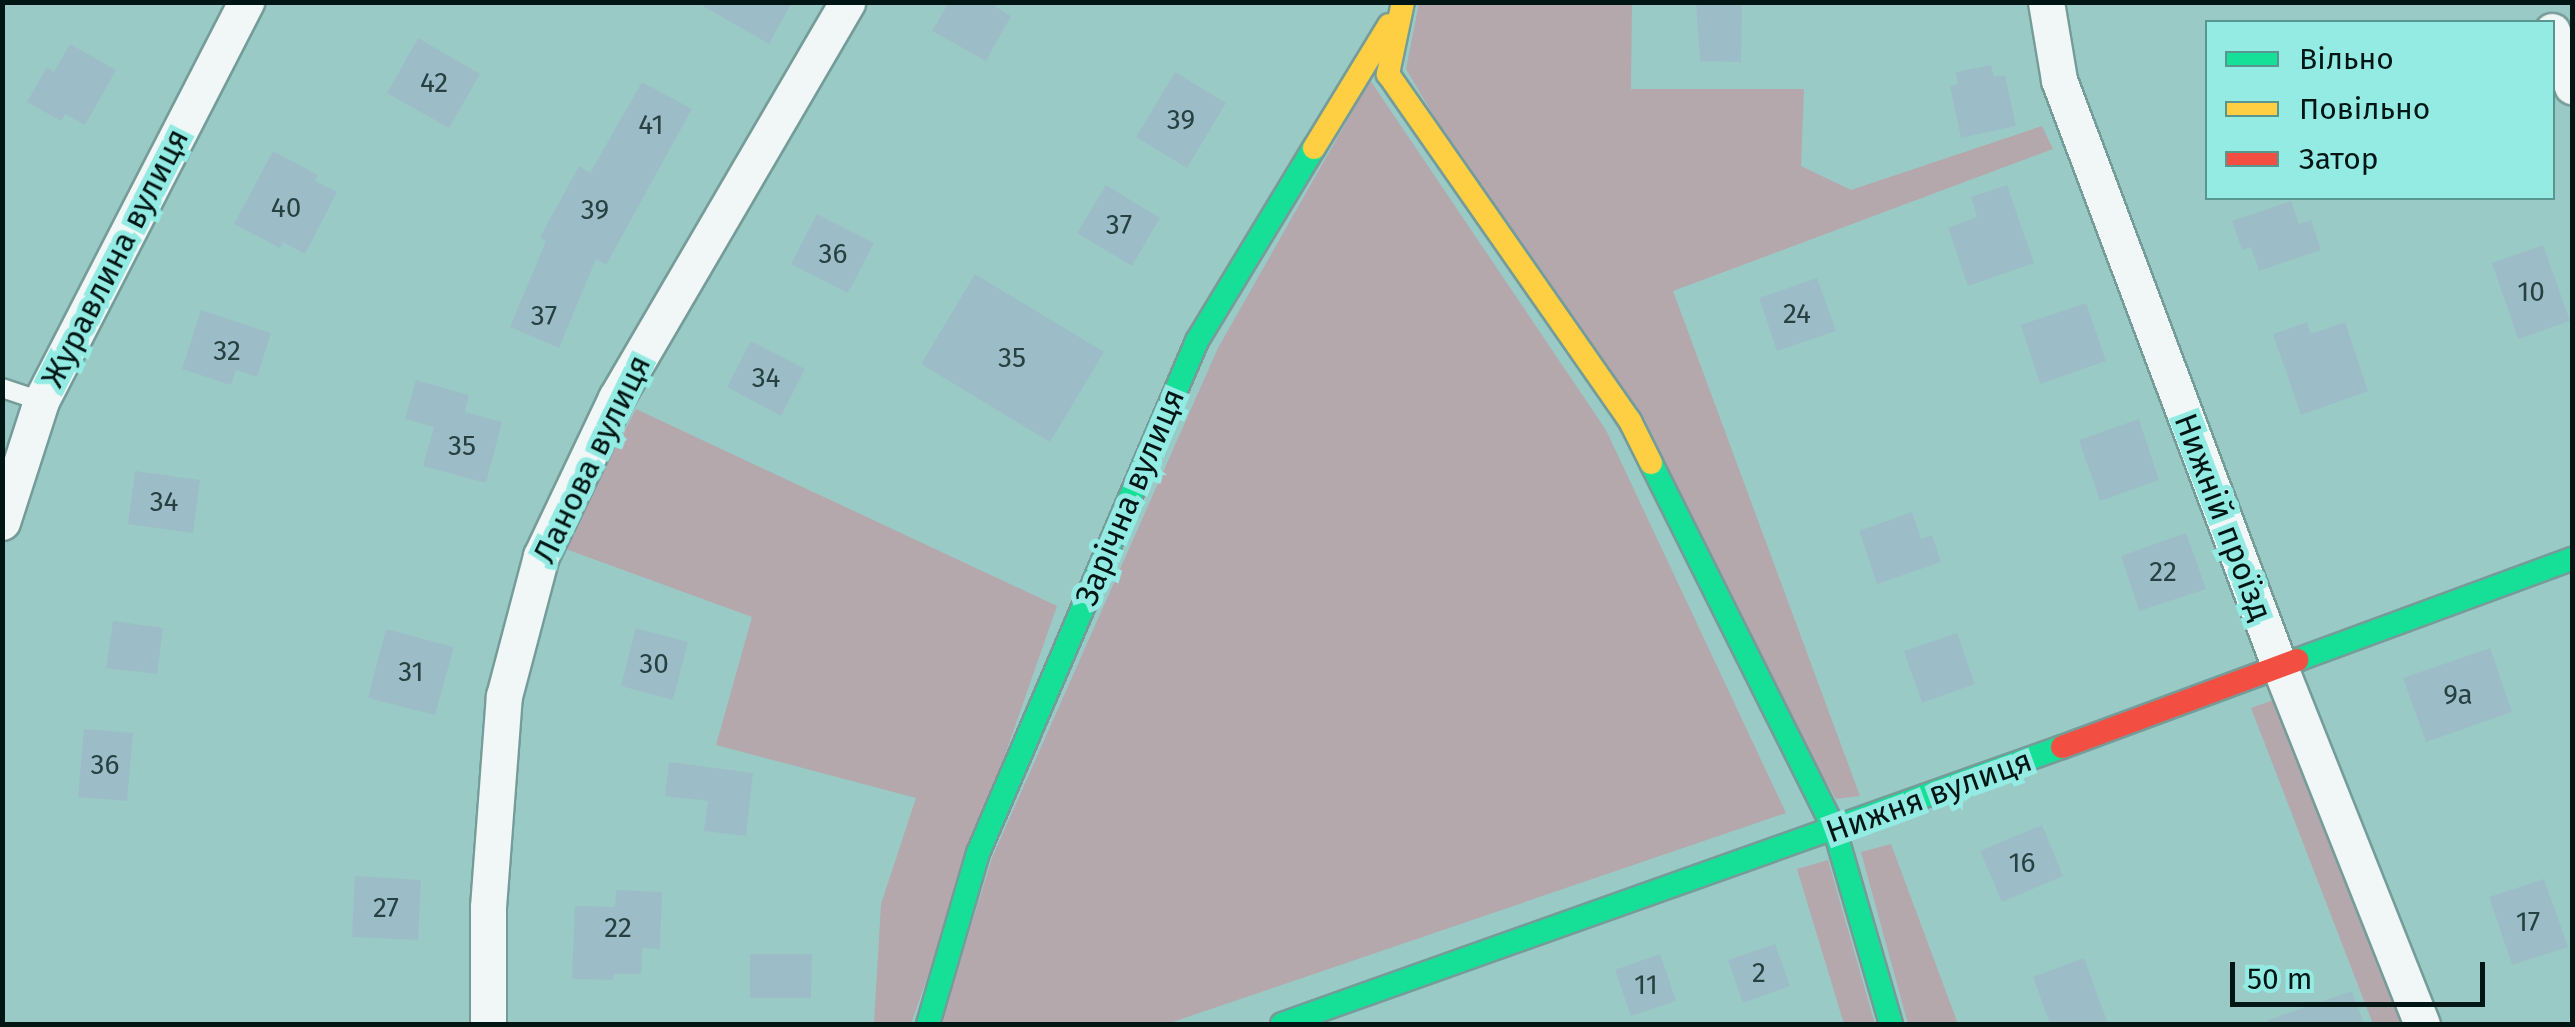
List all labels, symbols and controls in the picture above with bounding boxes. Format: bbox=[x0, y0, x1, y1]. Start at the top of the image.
legend bbox=[2205, 20, 2555, 200]
text: Вільно bbox=[2299, 41, 2394, 77]
house number: 42 bbox=[420, 66, 448, 100]
text: Повільно bbox=[2299, 91, 2430, 127]
house number: 39 bbox=[1167, 103, 1195, 137]
house number: 41 bbox=[638, 108, 664, 142]
street label: Журавлина вулиця bbox=[33, 122, 197, 394]
text: Затор bbox=[2299, 141, 2378, 177]
house number: 40 bbox=[271, 191, 301, 225]
house number: 39 bbox=[581, 193, 609, 227]
house number: 37 bbox=[1106, 208, 1132, 242]
house number: 36 bbox=[819, 237, 847, 271]
house number: 10 bbox=[2517, 275, 2545, 309]
house number: 24 bbox=[1783, 297, 1811, 331]
house number: 37 bbox=[531, 299, 557, 333]
house number: 32 bbox=[213, 334, 241, 368]
house number: 35 bbox=[998, 341, 1026, 375]
street label: Ланова вулиця bbox=[525, 349, 659, 569]
house number: 34 bbox=[752, 361, 780, 395]
street label: Зарічна вулиця bbox=[1067, 383, 1193, 611]
street label: Нижній проїзд bbox=[2166, 408, 2280, 626]
house number: 35 bbox=[448, 429, 476, 463]
house number: 34 bbox=[150, 485, 178, 519]
house number: 22 bbox=[2149, 555, 2177, 589]
house number: 30 bbox=[639, 647, 669, 681]
house number: 31 bbox=[398, 655, 424, 689]
house number: 9а bbox=[2443, 678, 2473, 712]
street label: Нижня вулиця bbox=[1821, 741, 2037, 851]
house number: 36 bbox=[91, 748, 119, 782]
house number: 16 bbox=[2008, 846, 2036, 880]
house number: 27 bbox=[373, 891, 399, 925]
house number: 17 bbox=[2516, 905, 2540, 939]
house number: 22 bbox=[604, 911, 632, 945]
scale bar bbox=[2235, 942, 2490, 1004]
house number: 2 bbox=[1752, 956, 1766, 990]
text: 50 m bbox=[2247, 961, 2312, 997]
house number: 11 bbox=[1634, 968, 1658, 1002]

